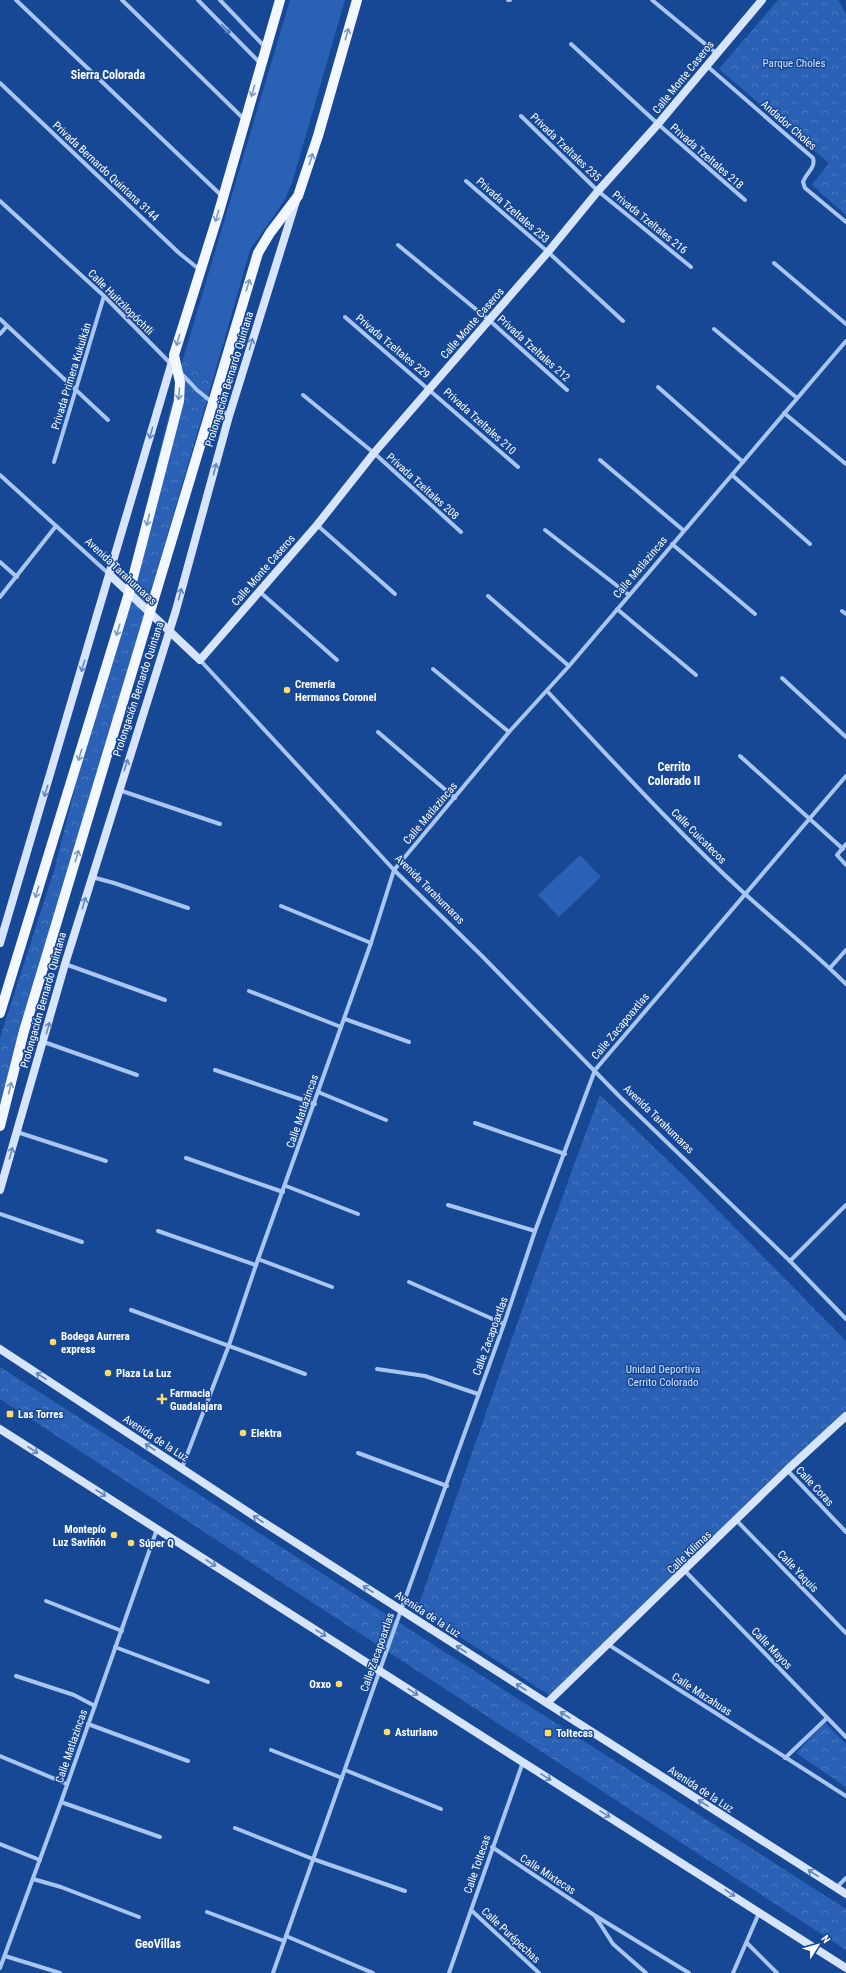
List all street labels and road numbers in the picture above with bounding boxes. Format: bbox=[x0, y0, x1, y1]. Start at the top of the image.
street label: Calle Monte Caseros bbox=[650, 38, 717, 116]
street label: Andador Choles bbox=[758, 98, 819, 153]
street label: Privada Tzeltales 235 bbox=[528, 110, 604, 184]
street label: Privada Bernardo Quintana 3144 bbox=[50, 119, 162, 224]
street label: Privada Tzeltales 218 bbox=[667, 121, 746, 192]
street label: Privada Tzeltales 233 bbox=[473, 175, 552, 246]
street label: Privada Tzeltales 216 bbox=[610, 188, 690, 257]
street label: Calle Huitzilopóchtli bbox=[85, 267, 156, 338]
street label: Calle Monte Caseros bbox=[438, 285, 507, 361]
street label: Prolongación Bernardo Quintana bbox=[203, 310, 256, 448]
street label: Privada Tzeltales 229 bbox=[353, 312, 432, 381]
street label: Privada Tzeltales 212 bbox=[495, 313, 572, 384]
street label: Privada Primera Kukulkán bbox=[49, 321, 94, 431]
street label: Privada Tzeltales 210 bbox=[441, 386, 518, 457]
street label: Privada Tzeltales 208 bbox=[384, 451, 461, 522]
street label: Calle Monte Caseros bbox=[229, 532, 298, 608]
street label: Calle Matlazincas bbox=[611, 534, 670, 601]
street label: Avenida Tarahumaras bbox=[82, 535, 159, 608]
street label: Prolongación Bernardo Quintana bbox=[111, 620, 166, 758]
street label: Calle Matlazincas bbox=[401, 780, 460, 847]
street label: Calle Cuicatecos bbox=[668, 806, 729, 867]
street label: Avenida Tarahumaras bbox=[392, 852, 467, 927]
street label: Prolongación Bernardo Quintana bbox=[18, 931, 69, 1070]
street label: Calle Zacapoaxtlas bbox=[589, 990, 652, 1062]
street label: Calle Matlazincas bbox=[284, 1073, 321, 1150]
street label: Avenida Tarahumaras bbox=[621, 1082, 697, 1156]
street label: Calle Zacapoaxtlas bbox=[470, 1295, 511, 1377]
street label: Avenida de la Luz bbox=[120, 1412, 191, 1465]
street label: Calle Coras bbox=[793, 1464, 836, 1509]
street label: Calle Kilimas bbox=[665, 1528, 714, 1577]
street label: Calle Yaquis bbox=[774, 1548, 821, 1595]
street label: Avenida de la Luz bbox=[392, 1588, 463, 1641]
street label: Calle Zacapoaxtlas bbox=[358, 1611, 397, 1693]
street label: Calle Mayos bbox=[749, 1625, 795, 1672]
street label: Calle Mazahuas bbox=[669, 1670, 734, 1719]
street label: Calle Matlazincas bbox=[53, 1708, 90, 1785]
street label: Avenida de la Luz bbox=[665, 1763, 736, 1816]
street label: Calle Toltecas bbox=[461, 1833, 494, 1895]
street label: Calle Mixtecas bbox=[517, 1852, 578, 1897]
street label: Calle Purépechas bbox=[479, 1905, 543, 1966]

